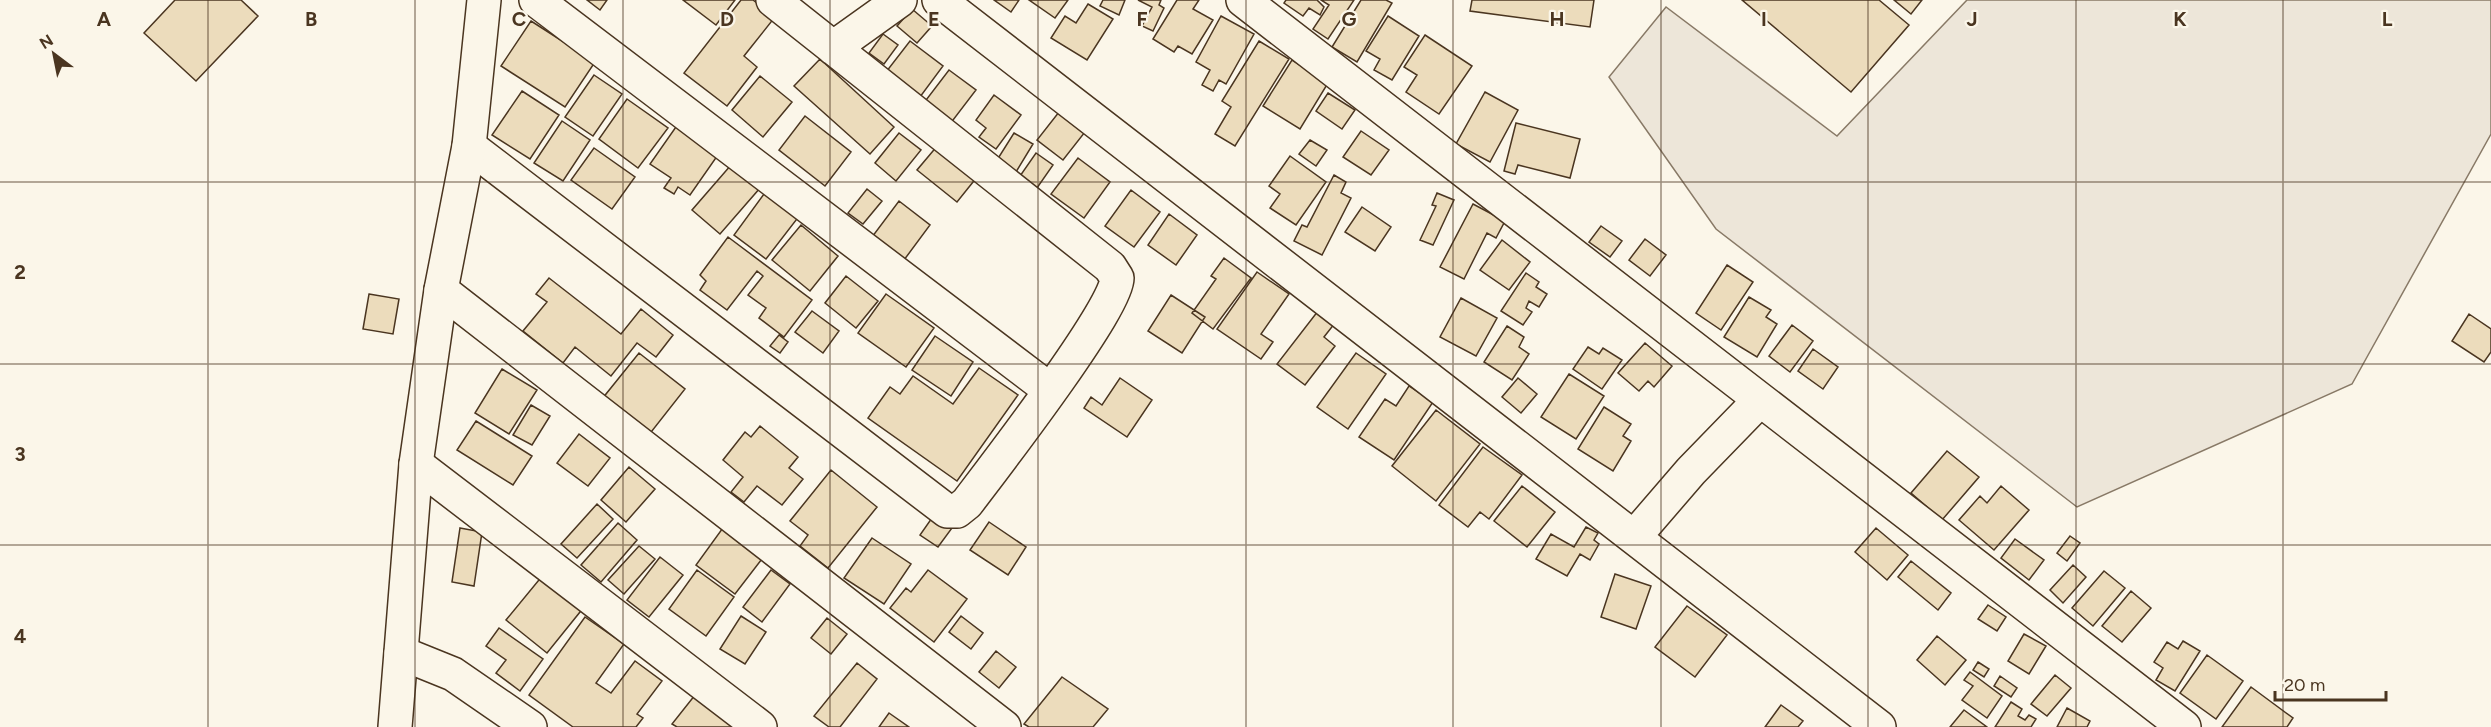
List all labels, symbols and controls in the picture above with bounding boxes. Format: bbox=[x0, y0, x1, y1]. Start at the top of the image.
text: A bbox=[97, 7, 112, 31]
text: B bbox=[305, 7, 317, 31]
text: C bbox=[512, 7, 526, 31]
text: D bbox=[720, 7, 734, 31]
text: E bbox=[928, 7, 940, 31]
text: F bbox=[1136, 7, 1148, 31]
text: G bbox=[1342, 7, 1357, 31]
text: H bbox=[1550, 7, 1565, 31]
text: I bbox=[1761, 7, 1767, 31]
text: J bbox=[1966, 7, 1978, 31]
text: K bbox=[2173, 7, 2187, 31]
text: L bbox=[2382, 7, 2393, 31]
north arrow bbox=[24, 24, 84, 84]
text: N bbox=[36, 30, 57, 53]
text: 2 bbox=[14, 260, 26, 284]
text: 3 bbox=[14, 442, 26, 466]
text: 4 bbox=[14, 624, 27, 648]
scale bar bbox=[2275, 664, 2386, 702]
text: 20 m bbox=[2284, 674, 2325, 696]

